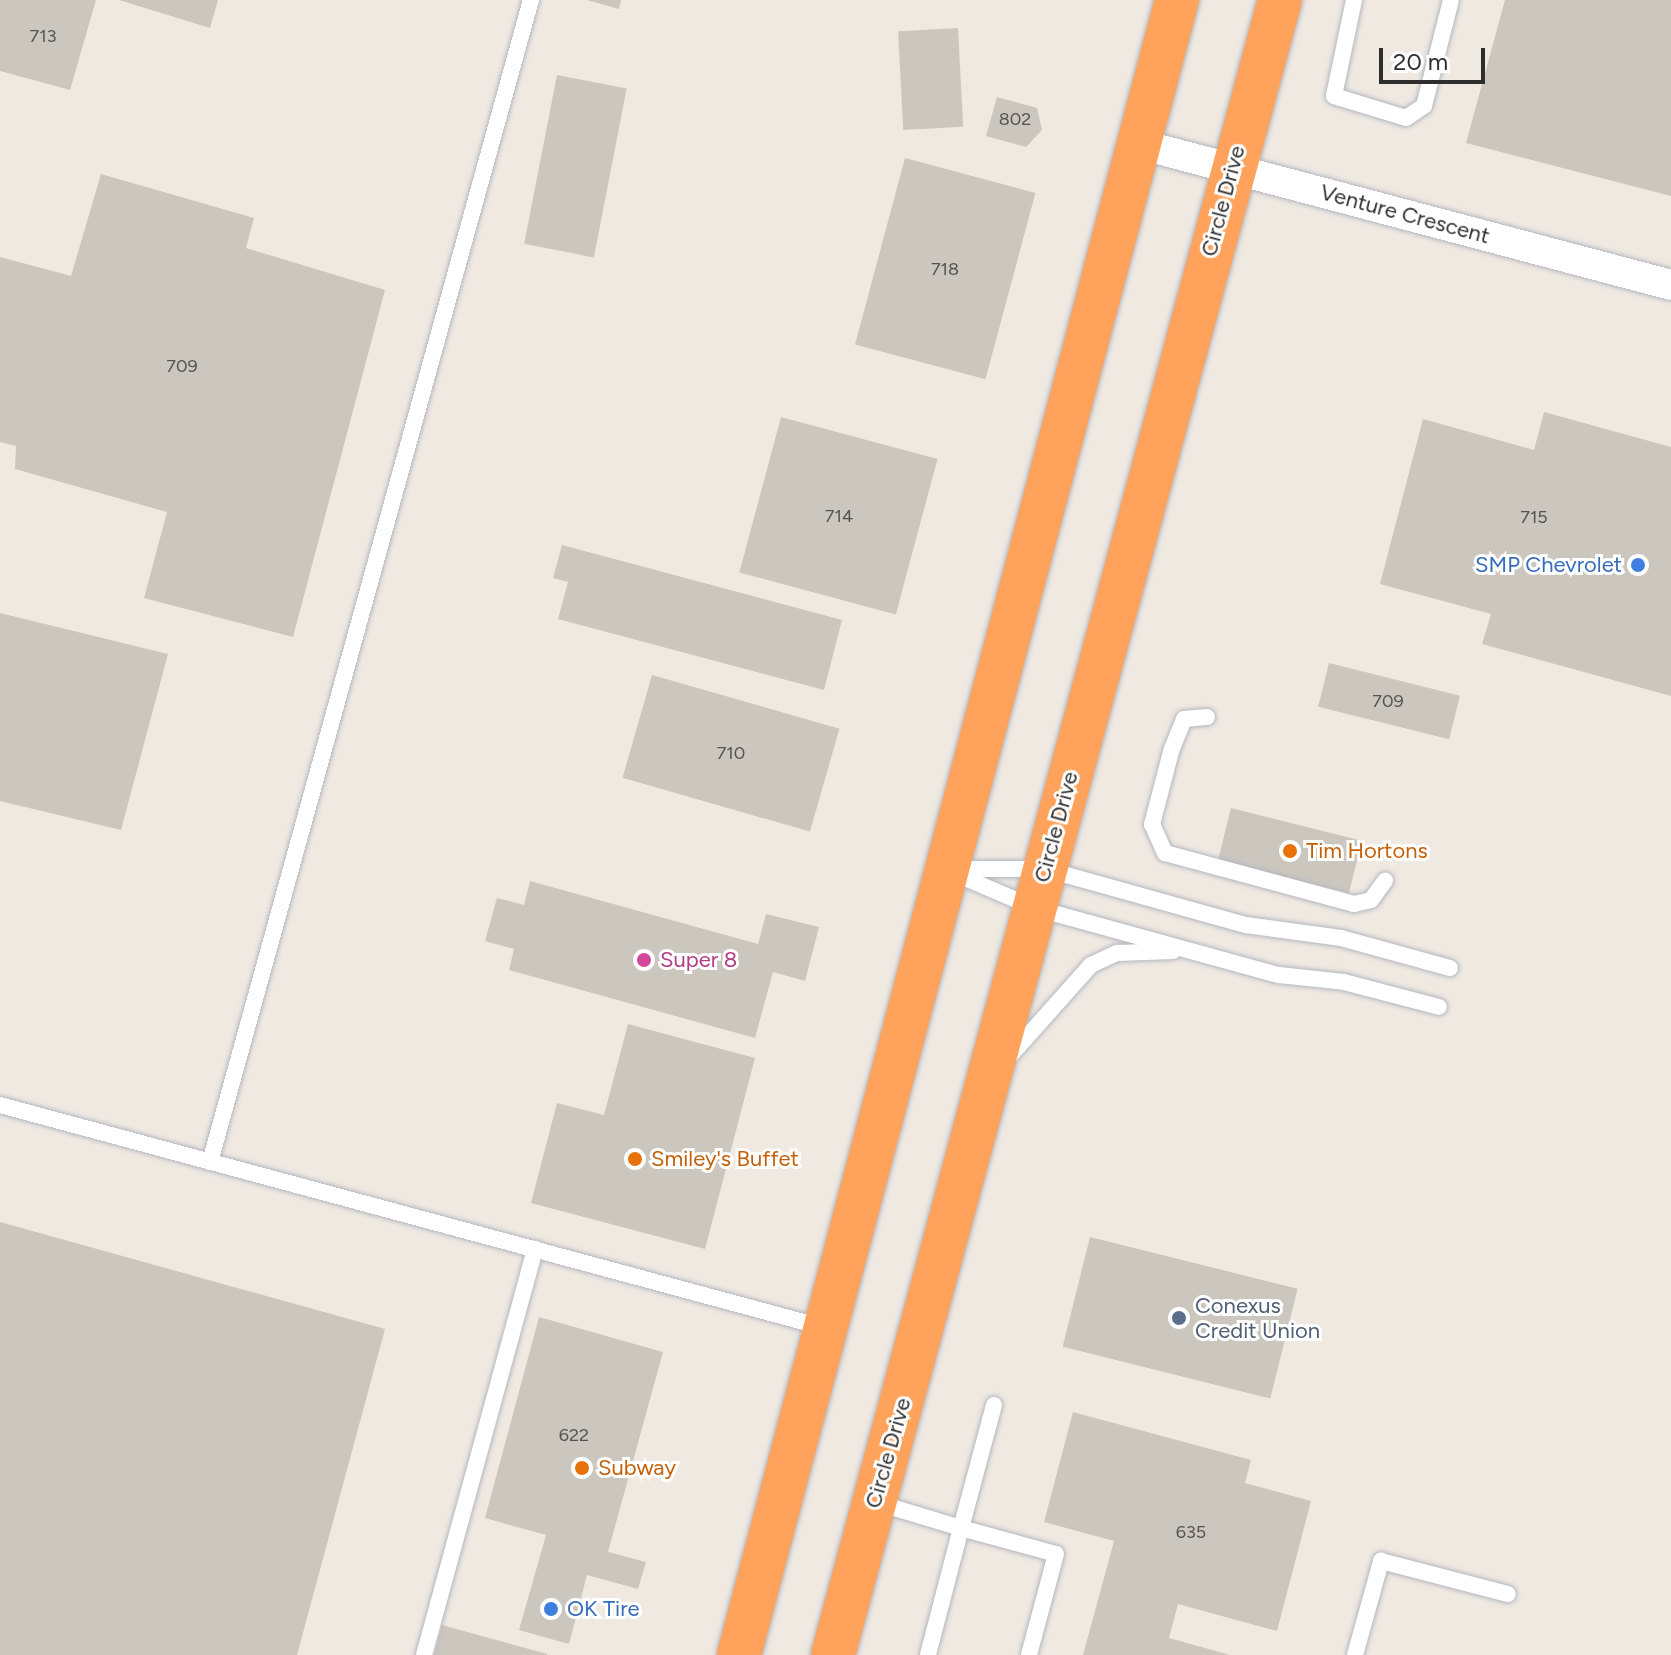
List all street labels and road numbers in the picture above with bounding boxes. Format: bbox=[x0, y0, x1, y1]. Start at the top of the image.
street label: Circle Drive bbox=[1196, 143, 1250, 259]
street label: Venture Crescent bbox=[1317, 179, 1493, 249]
street label: Circle Drive bbox=[1029, 769, 1083, 885]
street label: Circle Drive bbox=[860, 1395, 916, 1511]

